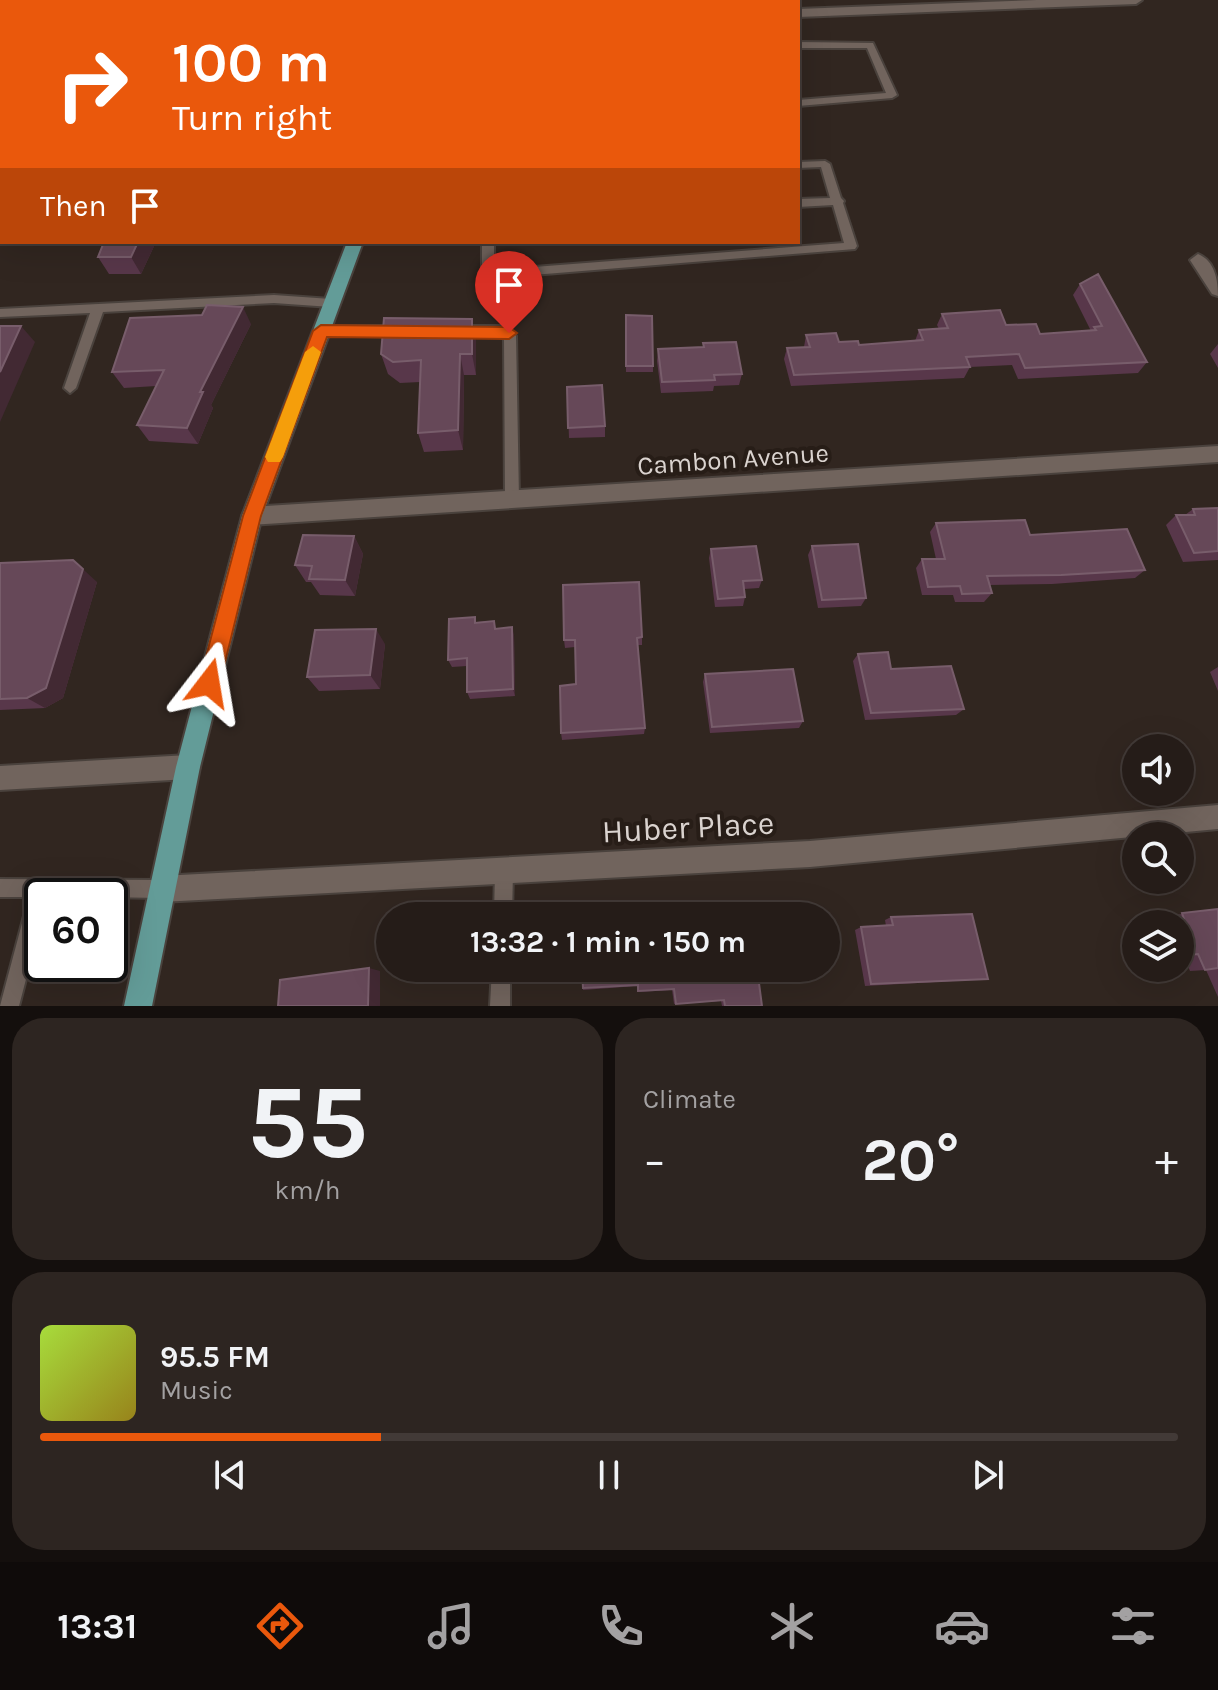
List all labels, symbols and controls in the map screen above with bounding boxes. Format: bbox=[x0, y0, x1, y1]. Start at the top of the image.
text: 100 m bbox=[172, 30, 330, 95]
icon: right bbox=[40, 32, 144, 136]
text: Turn right bbox=[172, 97, 332, 139]
icon: arrive bbox=[123, 184, 167, 228]
text: Then bbox=[40, 188, 107, 224]
pin bbox=[475, 251, 543, 333]
icon: arrive bbox=[487, 263, 531, 307]
street label: Cambon Avenue bbox=[636, 437, 830, 482]
position arrow bbox=[167, 641, 251, 725]
map controls bbox=[1122, 734, 1194, 982]
button: sound bbox=[1122, 734, 1194, 806]
street label: Huber Place bbox=[601, 805, 775, 850]
button: search bbox=[1122, 822, 1194, 894]
speed limit sign: 60 bbox=[24, 878, 128, 982]
button: layers bbox=[1122, 910, 1194, 982]
text: 13:32 · 1 min · 150 m bbox=[470, 924, 746, 960]
text: 55 bbox=[247, 1062, 368, 1183]
text: Climate bbox=[643, 1084, 736, 1115]
text: 20° bbox=[862, 1125, 959, 1195]
text: − bbox=[643, 1135, 666, 1186]
text: + bbox=[1155, 1135, 1178, 1186]
text: km/h bbox=[275, 1175, 340, 1206]
text: 95.5 FM bbox=[160, 1339, 270, 1375]
text: Music bbox=[160, 1375, 233, 1406]
icon: previous bbox=[208, 1453, 252, 1497]
icon: pause bbox=[587, 1453, 631, 1497]
icon: next bbox=[966, 1453, 1010, 1497]
icon: directions bbox=[252, 1598, 308, 1654]
icon: music bbox=[423, 1598, 479, 1654]
icon: phone bbox=[593, 1598, 649, 1654]
icon: climate bbox=[764, 1598, 820, 1654]
icon: car bbox=[934, 1598, 990, 1654]
icon: filters bbox=[1105, 1598, 1161, 1654]
text: 13:31 bbox=[57, 1605, 137, 1647]

